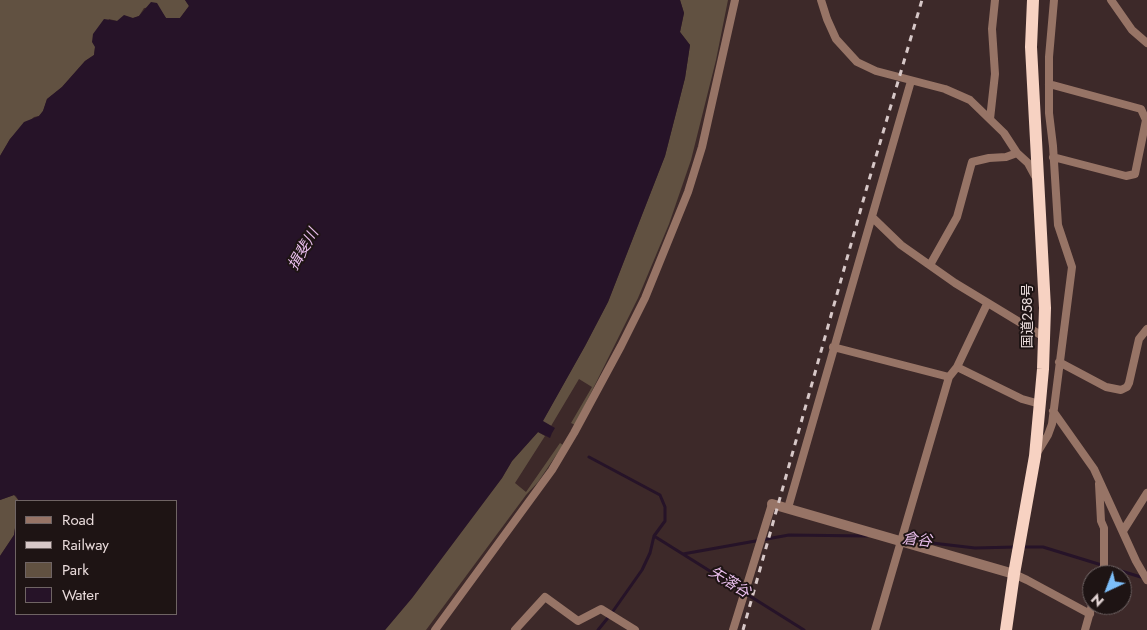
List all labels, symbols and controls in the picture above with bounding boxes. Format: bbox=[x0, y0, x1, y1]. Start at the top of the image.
water label: 揖斐川 bbox=[285, 226, 323, 274]
street label: 国道258号 bbox=[1021, 283, 1037, 349]
legend bbox=[15, 500, 178, 615]
text: Road bbox=[62, 509, 94, 531]
water label: 倉谷 bbox=[901, 530, 933, 552]
text: Railway bbox=[62, 534, 109, 556]
text: Park bbox=[62, 559, 89, 581]
water label: 矢落谷 bbox=[705, 563, 753, 603]
north arrow bbox=[1082, 565, 1132, 615]
text: Water bbox=[62, 584, 99, 606]
text: N bbox=[1087, 589, 1108, 611]

